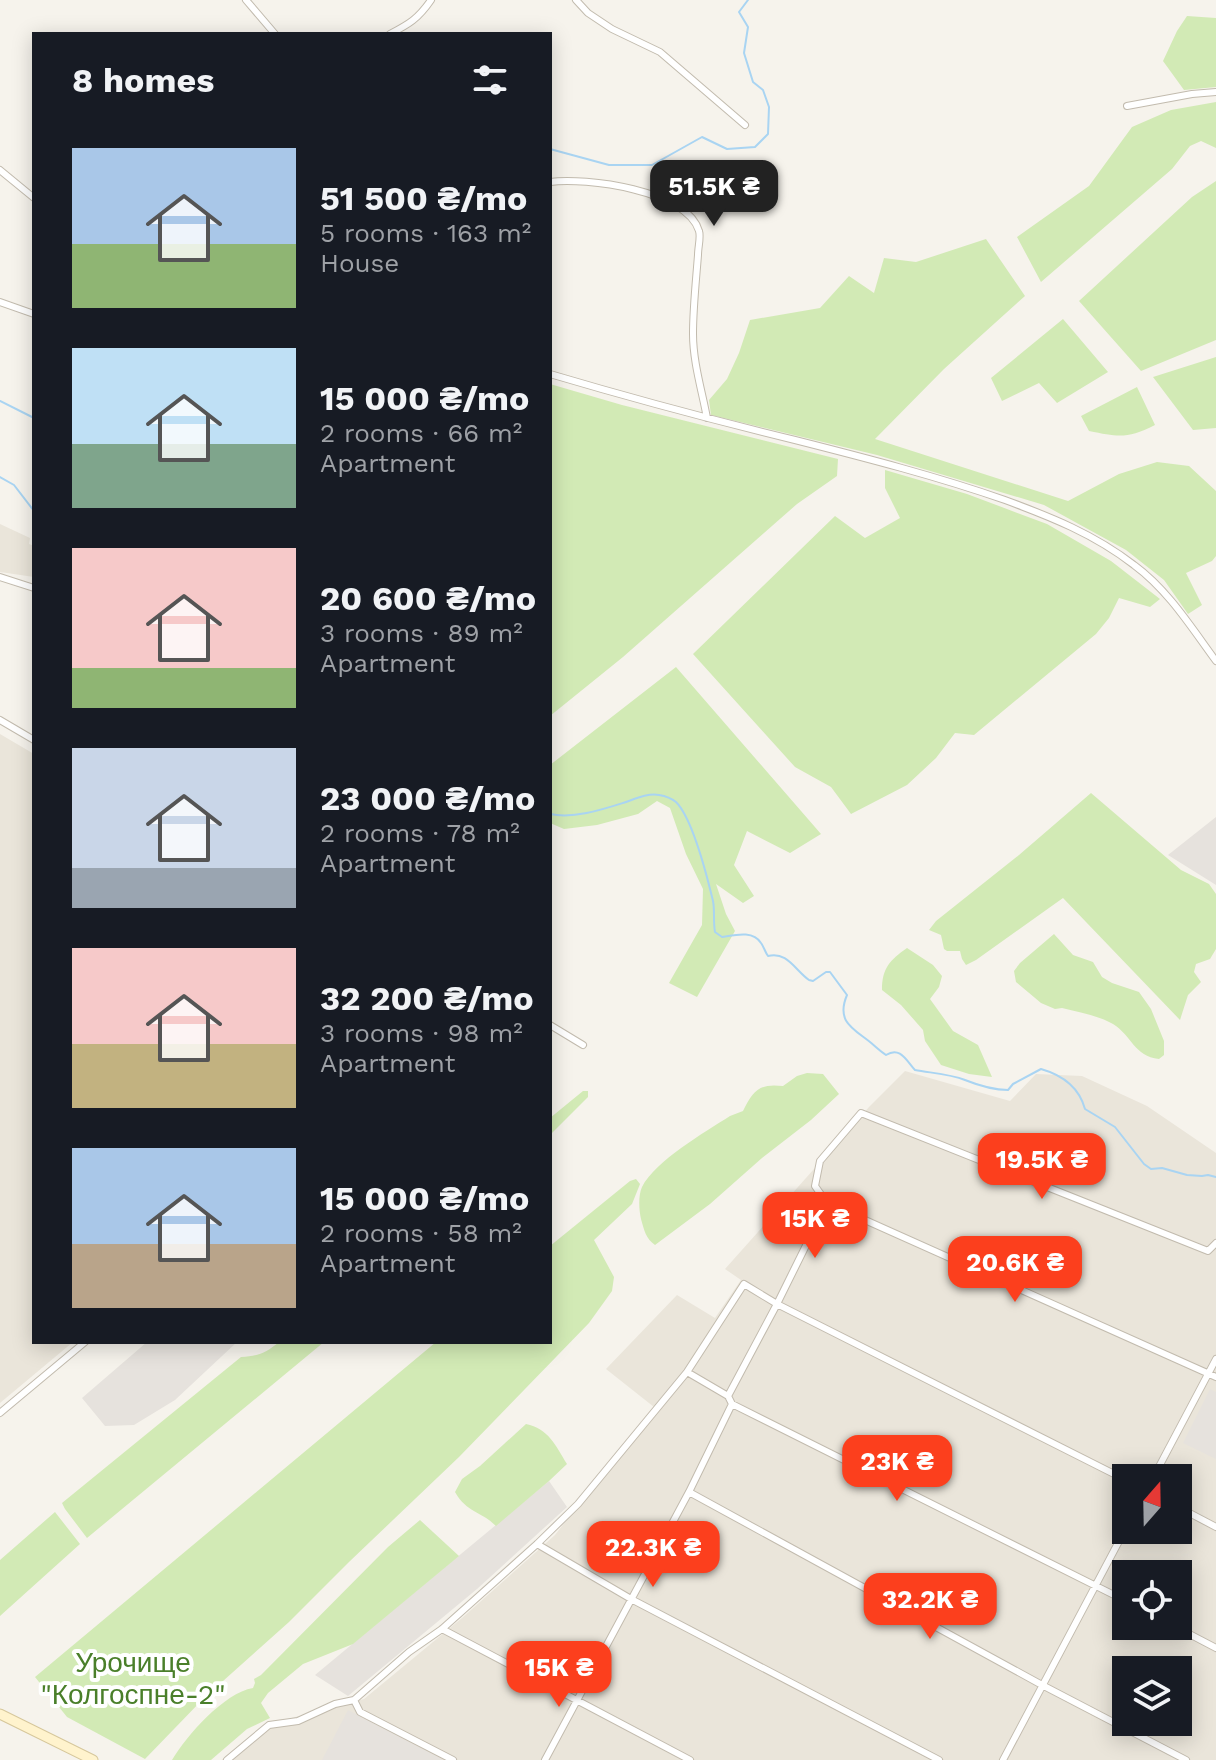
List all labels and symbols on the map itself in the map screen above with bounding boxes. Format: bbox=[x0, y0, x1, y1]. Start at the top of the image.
pin: 51.5K ₴ bbox=[640, 160, 788, 228]
pin: 19.5K ₴ bbox=[968, 1133, 1116, 1201]
pin: 15K ₴ bbox=[759, 1192, 871, 1260]
pin: 20.6K ₴ bbox=[941, 1236, 1089, 1304]
pin: 23K ₴ bbox=[841, 1435, 953, 1503]
north arrow bbox=[1112, 1464, 1192, 1544]
pin: 22.3K ₴ bbox=[579, 1521, 727, 1589]
pin: 32.2K ₴ bbox=[856, 1573, 1004, 1641]
pin: 15K ₴ bbox=[503, 1641, 615, 1709]
park label: Урочище "Колгоспне-2" bbox=[40, 1646, 226, 1711]

